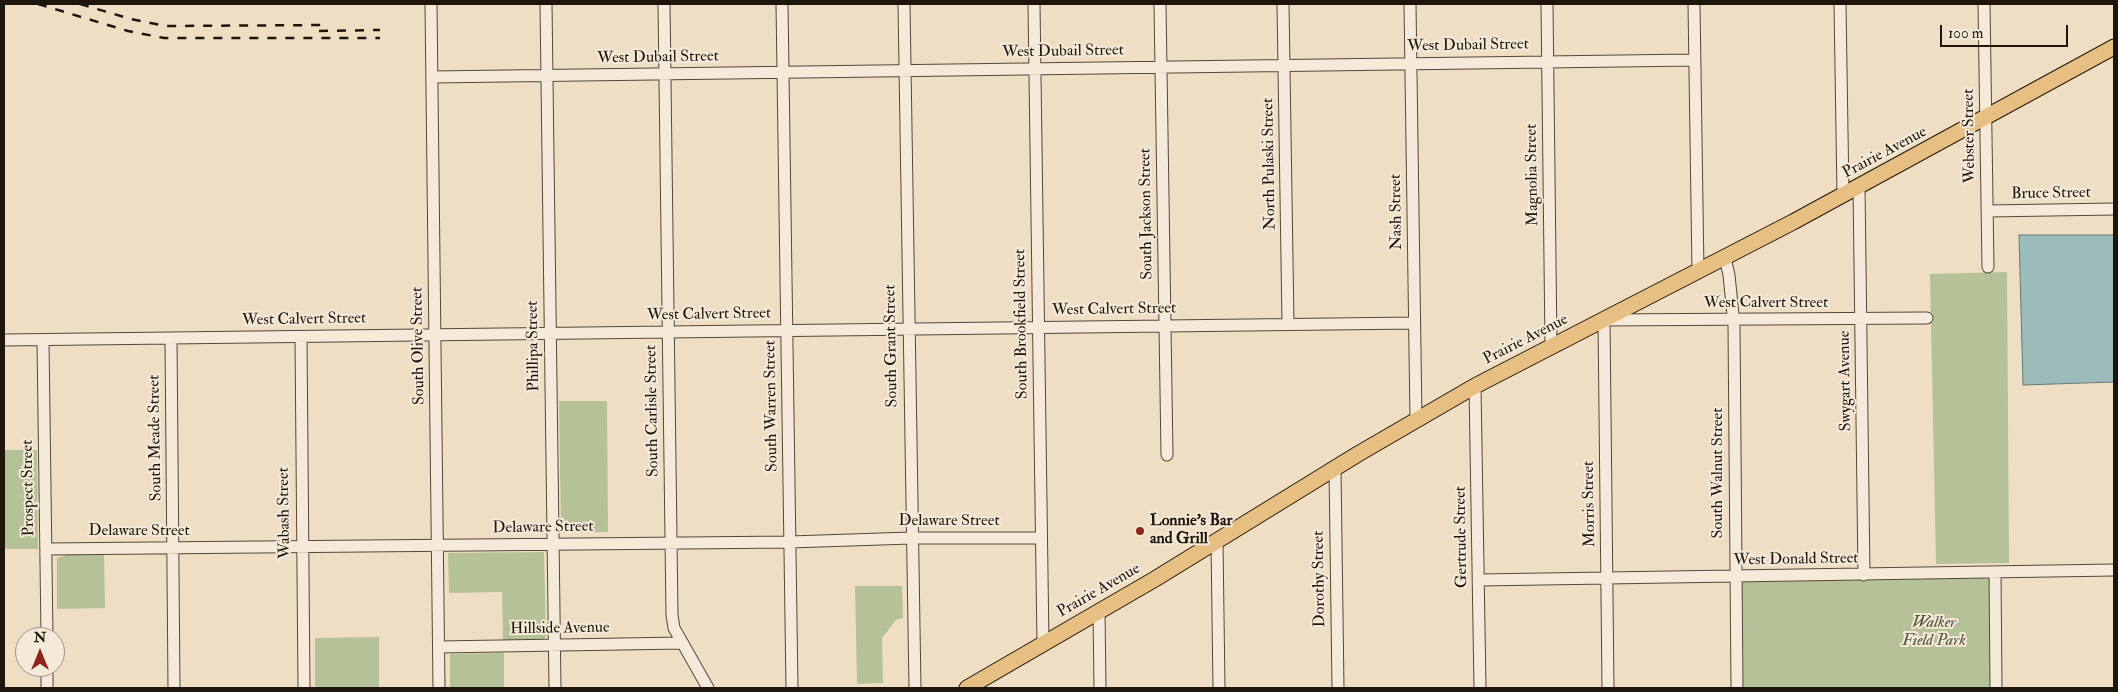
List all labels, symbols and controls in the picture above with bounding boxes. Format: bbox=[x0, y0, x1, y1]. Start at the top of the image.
scale bar bbox=[1943, 15, 2070, 47]
text: 100 m bbox=[1948, 24, 1983, 43]
street label: West Dubail Street bbox=[1407, 35, 1529, 57]
street label: West Dubail Street bbox=[1002, 41, 1124, 63]
street label: West Dubail Street bbox=[597, 47, 719, 69]
street label: Webster Street bbox=[1960, 89, 1980, 183]
street label: North Pulaski Street bbox=[1259, 98, 1281, 230]
street label: Prairie Avenue bbox=[1840, 123, 1930, 183]
street label: Magnolia Street bbox=[1523, 124, 1543, 226]
street label: South Jackson Street bbox=[1136, 148, 1158, 280]
street label: Nash Street bbox=[1387, 174, 1407, 250]
street label: Bruce Street bbox=[2011, 184, 2091, 204]
street label: South Brookfield Street bbox=[1011, 249, 1033, 399]
street label: South Grant Street bbox=[881, 284, 903, 408]
street label: South Olive Street bbox=[408, 287, 430, 405]
street label: West Calvert Street bbox=[1704, 294, 1828, 314]
street label: West Calvert Street bbox=[1052, 299, 1176, 321]
street label: Phillipa Street bbox=[524, 300, 544, 392]
street label: West Calvert Street bbox=[647, 304, 771, 326]
street label: West Calvert Street bbox=[242, 309, 366, 331]
street label: Prairie Avenue bbox=[1480, 310, 1572, 370]
street label: Swygart Avenue bbox=[1836, 330, 1856, 432]
street label: South Warren Street bbox=[761, 340, 783, 472]
street label: South Carlisle Street bbox=[642, 345, 664, 477]
street label: South Meade Street bbox=[145, 374, 167, 502]
street label: South Walnut Street bbox=[1709, 408, 1729, 538]
street label: Prospect Street bbox=[19, 440, 39, 536]
street label: Morris Street bbox=[1580, 461, 1600, 547]
street label: Wabash Street bbox=[275, 467, 295, 559]
street label: Gertrude Street bbox=[1452, 486, 1472, 588]
street label: Delaware Street bbox=[898, 512, 1000, 532]
place label: Lonnie's Bar and Grill bbox=[1150, 512, 1232, 550]
street label: Delaware Street bbox=[492, 518, 594, 538]
street label: Delaware Street bbox=[88, 522, 190, 542]
marker: Lonnie's Bar and Grill bbox=[1134, 525, 1146, 537]
street label: Dorothy Street bbox=[1310, 530, 1330, 628]
street label: West Donald Street bbox=[1733, 549, 1859, 571]
street label: Prairie Avenue bbox=[1054, 560, 1144, 622]
park label: Walker Field Park bbox=[1902, 614, 1966, 652]
street label: Hillside Avenue bbox=[510, 619, 610, 639]
north arrow bbox=[15, 627, 65, 677]
text: N bbox=[34, 629, 46, 646]

